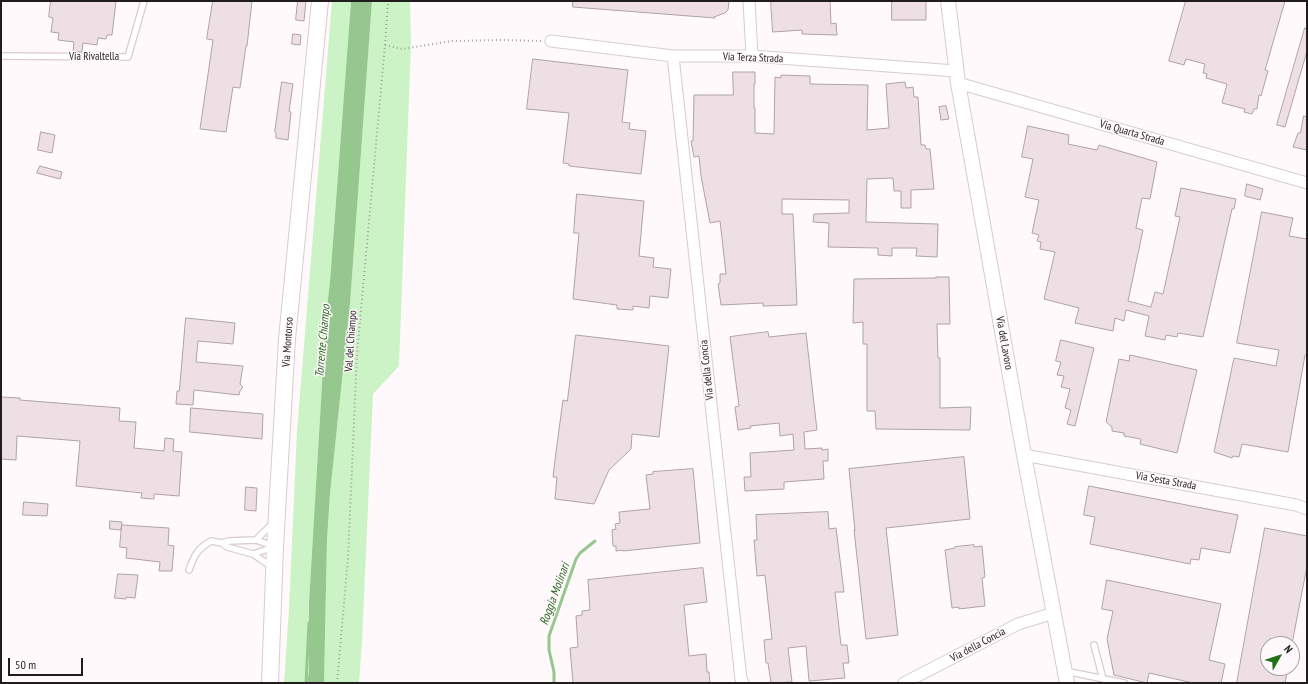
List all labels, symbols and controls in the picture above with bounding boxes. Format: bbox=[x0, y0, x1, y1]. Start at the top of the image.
street label: Via Rivaltella bbox=[69, 50, 119, 64]
street label: Via Terza Strada bbox=[723, 50, 783, 66]
street label: Via Quarta Strada bbox=[1098, 117, 1166, 149]
water label: Torrente Chiampo bbox=[313, 304, 333, 378]
street label: Val del Chiampo bbox=[342, 310, 360, 372]
street label: Via del Lavoro bbox=[993, 315, 1015, 371]
street label: Via Montorso bbox=[280, 317, 296, 367]
street label: Via della Concia bbox=[697, 339, 717, 401]
street label: Via Sesta Strada bbox=[1135, 469, 1197, 493]
water label: Roggia Molinari bbox=[537, 561, 573, 627]
street label: Via della Concia bbox=[948, 625, 1008, 665]
north arrow bbox=[1260, 636, 1300, 676]
text: N bbox=[1281, 642, 1296, 656]
scale bar bbox=[10, 650, 85, 676]
text: 50 m bbox=[15, 657, 36, 672]

